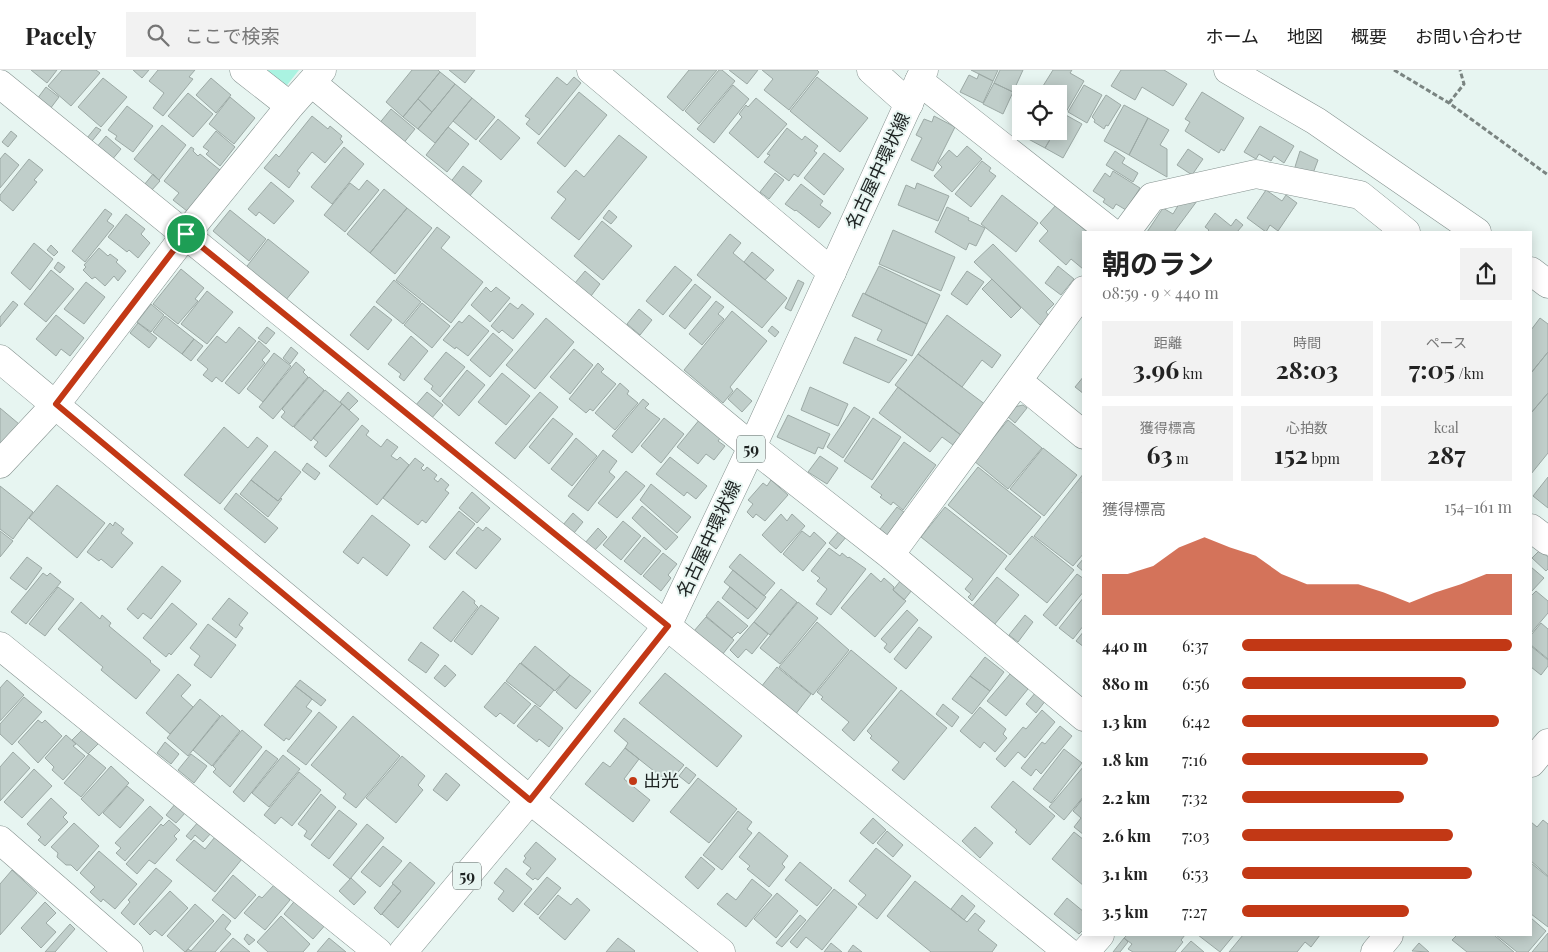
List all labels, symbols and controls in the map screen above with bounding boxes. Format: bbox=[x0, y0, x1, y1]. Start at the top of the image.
search box bbox=[126, 12, 476, 57]
text: Pacely bbox=[25, 19, 96, 51]
icon: search bbox=[144, 21, 172, 49]
text: ここで検索 bbox=[184, 22, 279, 48]
text: ホーム bbox=[1206, 24, 1259, 48]
text: 地図 bbox=[1287, 24, 1323, 48]
text: 概要 bbox=[1351, 24, 1387, 48]
text: お問い合わせ bbox=[1415, 24, 1523, 48]
map controls bbox=[1012, 85, 1067, 140]
button: locate bbox=[1012, 85, 1067, 140]
street label: 名古屋中環状線 bbox=[840, 108, 915, 233]
pin bbox=[165, 213, 207, 255]
icon: arrive bbox=[172, 220, 200, 248]
text: 朝のラン bbox=[1102, 244, 1214, 281]
button: share bbox=[1460, 248, 1512, 300]
text: 08:59 · 9 × 440 m bbox=[1102, 282, 1219, 303]
text: 距離 bbox=[1154, 333, 1182, 352]
text: 時間 bbox=[1293, 333, 1321, 352]
text: ペース bbox=[1426, 333, 1467, 352]
text: 3.96 bbox=[1133, 352, 1179, 385]
text: 28:03 bbox=[1276, 352, 1338, 385]
text: 7:05 bbox=[1409, 352, 1455, 385]
text: km bbox=[1179, 364, 1203, 383]
text: /km bbox=[1455, 364, 1484, 383]
text: 獲得標高 bbox=[1140, 418, 1196, 437]
text: 心拍数 bbox=[1286, 418, 1328, 437]
text: kcal bbox=[1434, 418, 1459, 437]
road number: 59 bbox=[737, 436, 765, 462]
text: 63 bbox=[1147, 437, 1173, 470]
text: 152 bbox=[1274, 437, 1308, 470]
text: 287 bbox=[1427, 437, 1466, 470]
text: m bbox=[1173, 449, 1189, 468]
text: bpm bbox=[1308, 449, 1340, 468]
street label: 名古屋中環状線 bbox=[671, 476, 746, 601]
text: 154–161 m bbox=[1444, 496, 1512, 517]
text: 獲得標高 bbox=[1102, 498, 1166, 519]
text: 440 m bbox=[1102, 635, 1147, 656]
text: 6:37 bbox=[1182, 635, 1208, 656]
text: 880 m bbox=[1102, 673, 1148, 694]
text: 6:56 bbox=[1182, 673, 1209, 694]
text: 1.3 km bbox=[1102, 711, 1147, 732]
text: 6:42 bbox=[1182, 711, 1210, 732]
text: 1.8 km bbox=[1102, 749, 1149, 770]
text: 7:16 bbox=[1182, 749, 1207, 770]
place label: 出光 bbox=[643, 768, 679, 792]
marker: 出光 bbox=[627, 775, 639, 787]
text: 2.2 km bbox=[1102, 787, 1150, 808]
text: 7:32 bbox=[1182, 787, 1208, 808]
text: 2.6 km bbox=[1102, 825, 1151, 846]
text: 7:03 bbox=[1182, 825, 1210, 846]
road number: 59 bbox=[453, 862, 481, 889]
text: 3.1 km bbox=[1102, 863, 1148, 884]
text: 6:53 bbox=[1182, 863, 1208, 884]
text: 3.5 km bbox=[1102, 901, 1148, 922]
text: 7:27 bbox=[1182, 901, 1207, 922]

